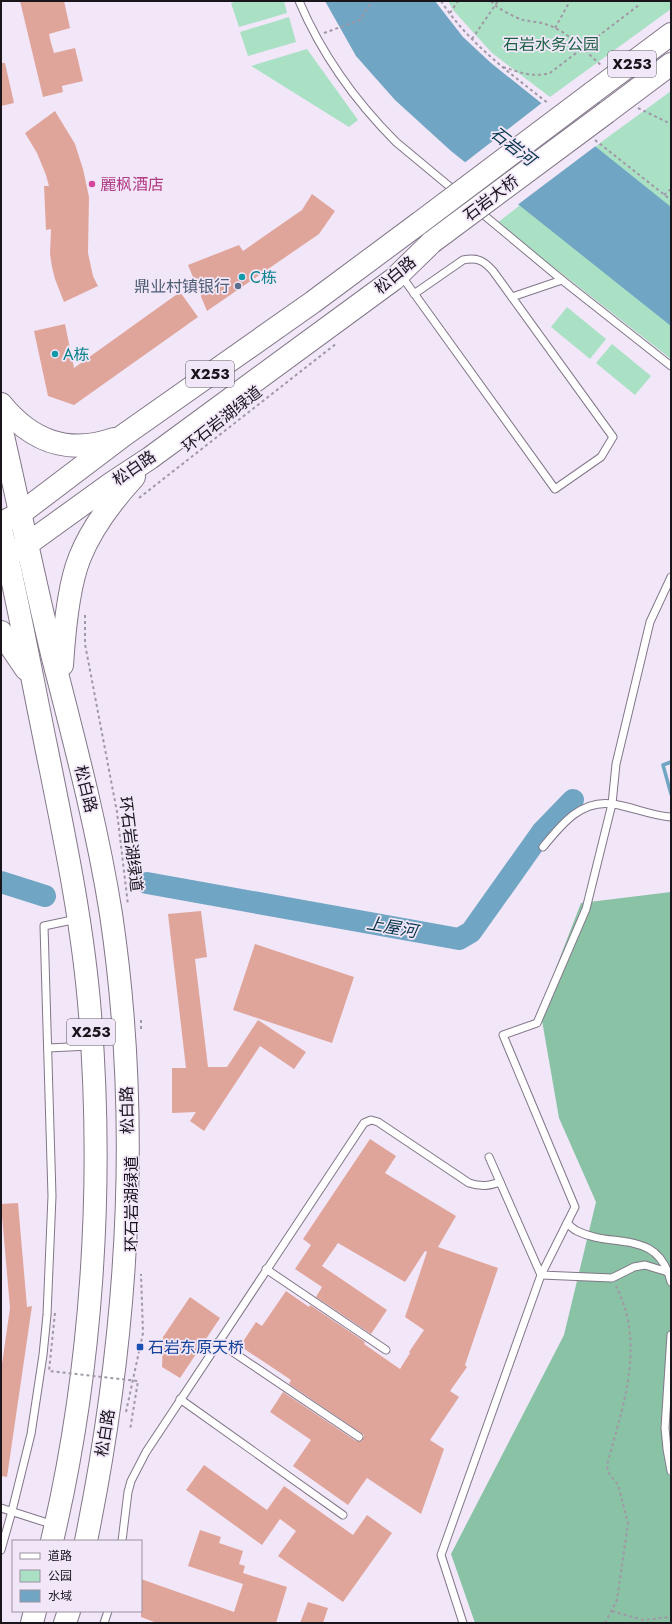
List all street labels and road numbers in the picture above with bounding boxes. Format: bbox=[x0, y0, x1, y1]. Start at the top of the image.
road number: X253 bbox=[608, 51, 656, 77]
street label: 石岩大桥 bbox=[459, 170, 523, 226]
street label: 松白路 bbox=[369, 251, 421, 299]
road number: X253 bbox=[186, 361, 234, 387]
street label: 环石岩湖绿道 bbox=[177, 380, 267, 458]
street label: 松白路 bbox=[108, 445, 160, 491]
street label: 松白路 bbox=[69, 763, 103, 815]
street label: 环石岩湖绿道 bbox=[114, 795, 148, 893]
road number: X253 bbox=[67, 1019, 115, 1045]
street label: 松白路 bbox=[115, 1086, 139, 1134]
street label: 环石岩湖绿道 bbox=[120, 1156, 143, 1252]
street label: 松白路 bbox=[90, 1407, 120, 1459]

